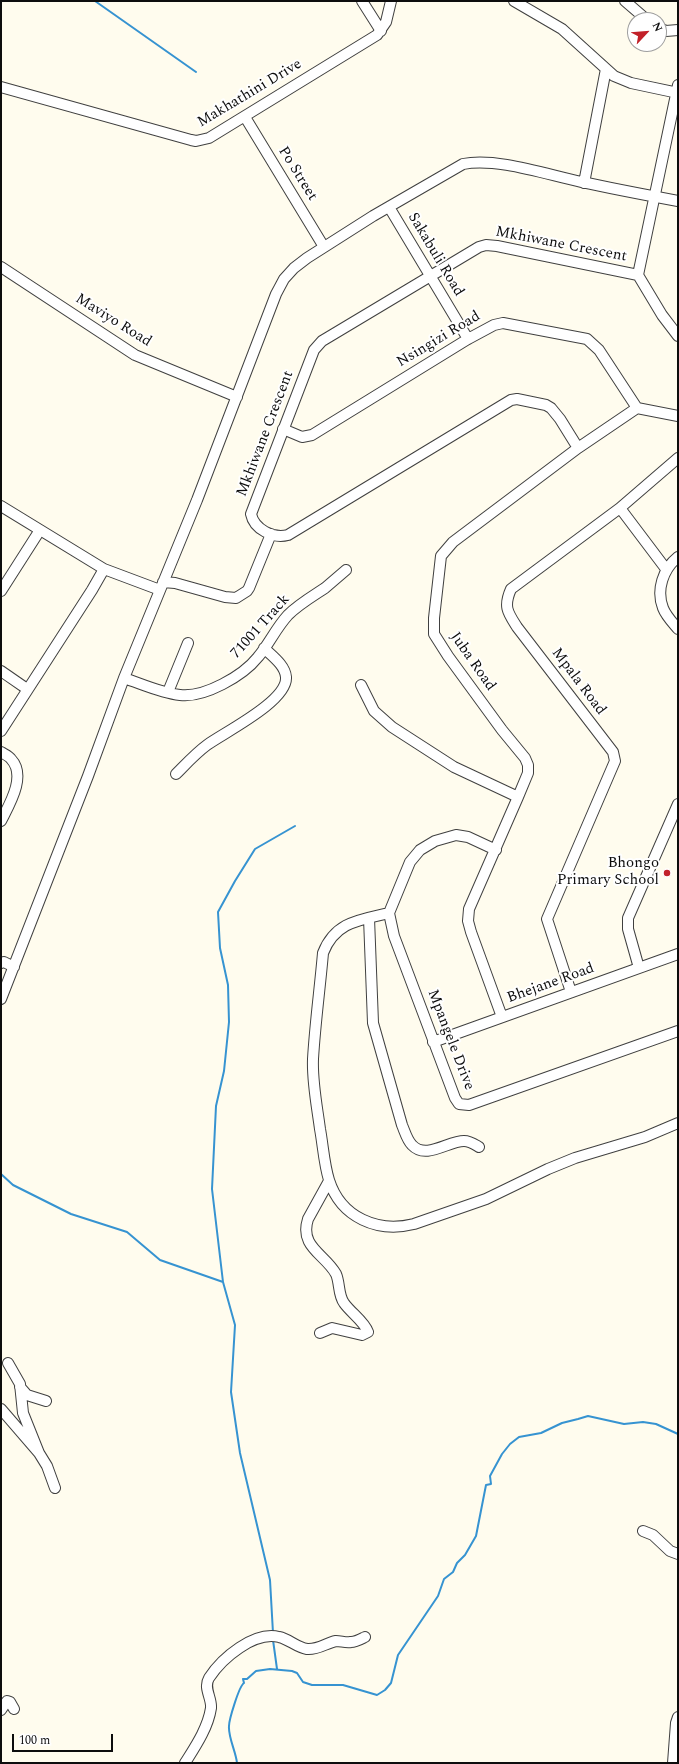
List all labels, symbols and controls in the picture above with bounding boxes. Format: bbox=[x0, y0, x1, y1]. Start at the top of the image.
north arrow bbox=[627, 12, 667, 52]
text: N bbox=[648, 19, 667, 35]
street label: Makhathini Drive bbox=[195, 56, 305, 132]
street label: Po Street bbox=[273, 144, 321, 204]
street label: Sakabuli Road bbox=[403, 210, 467, 300]
street label: Mkhiwane Crescent bbox=[494, 223, 628, 267]
street label: Maviyo Road bbox=[72, 290, 154, 352]
street label: Nsingizi Road bbox=[394, 308, 484, 372]
street label: Mkhiwane Crescent bbox=[234, 369, 298, 499]
street label: 71001 Track bbox=[228, 591, 294, 663]
street label: Juba Road bbox=[445, 629, 499, 695]
street label: Mpala Road bbox=[547, 645, 609, 719]
place label: Bhongo Primary School bbox=[557, 855, 659, 890]
marker: Bhongo Primary School bbox=[662, 868, 672, 878]
street label: Bhejane Road bbox=[505, 960, 597, 1008]
street label: Mpangele Drive bbox=[423, 987, 477, 1093]
scale bar bbox=[14, 1726, 115, 1752]
text: 100 m bbox=[19, 1731, 50, 1750]

